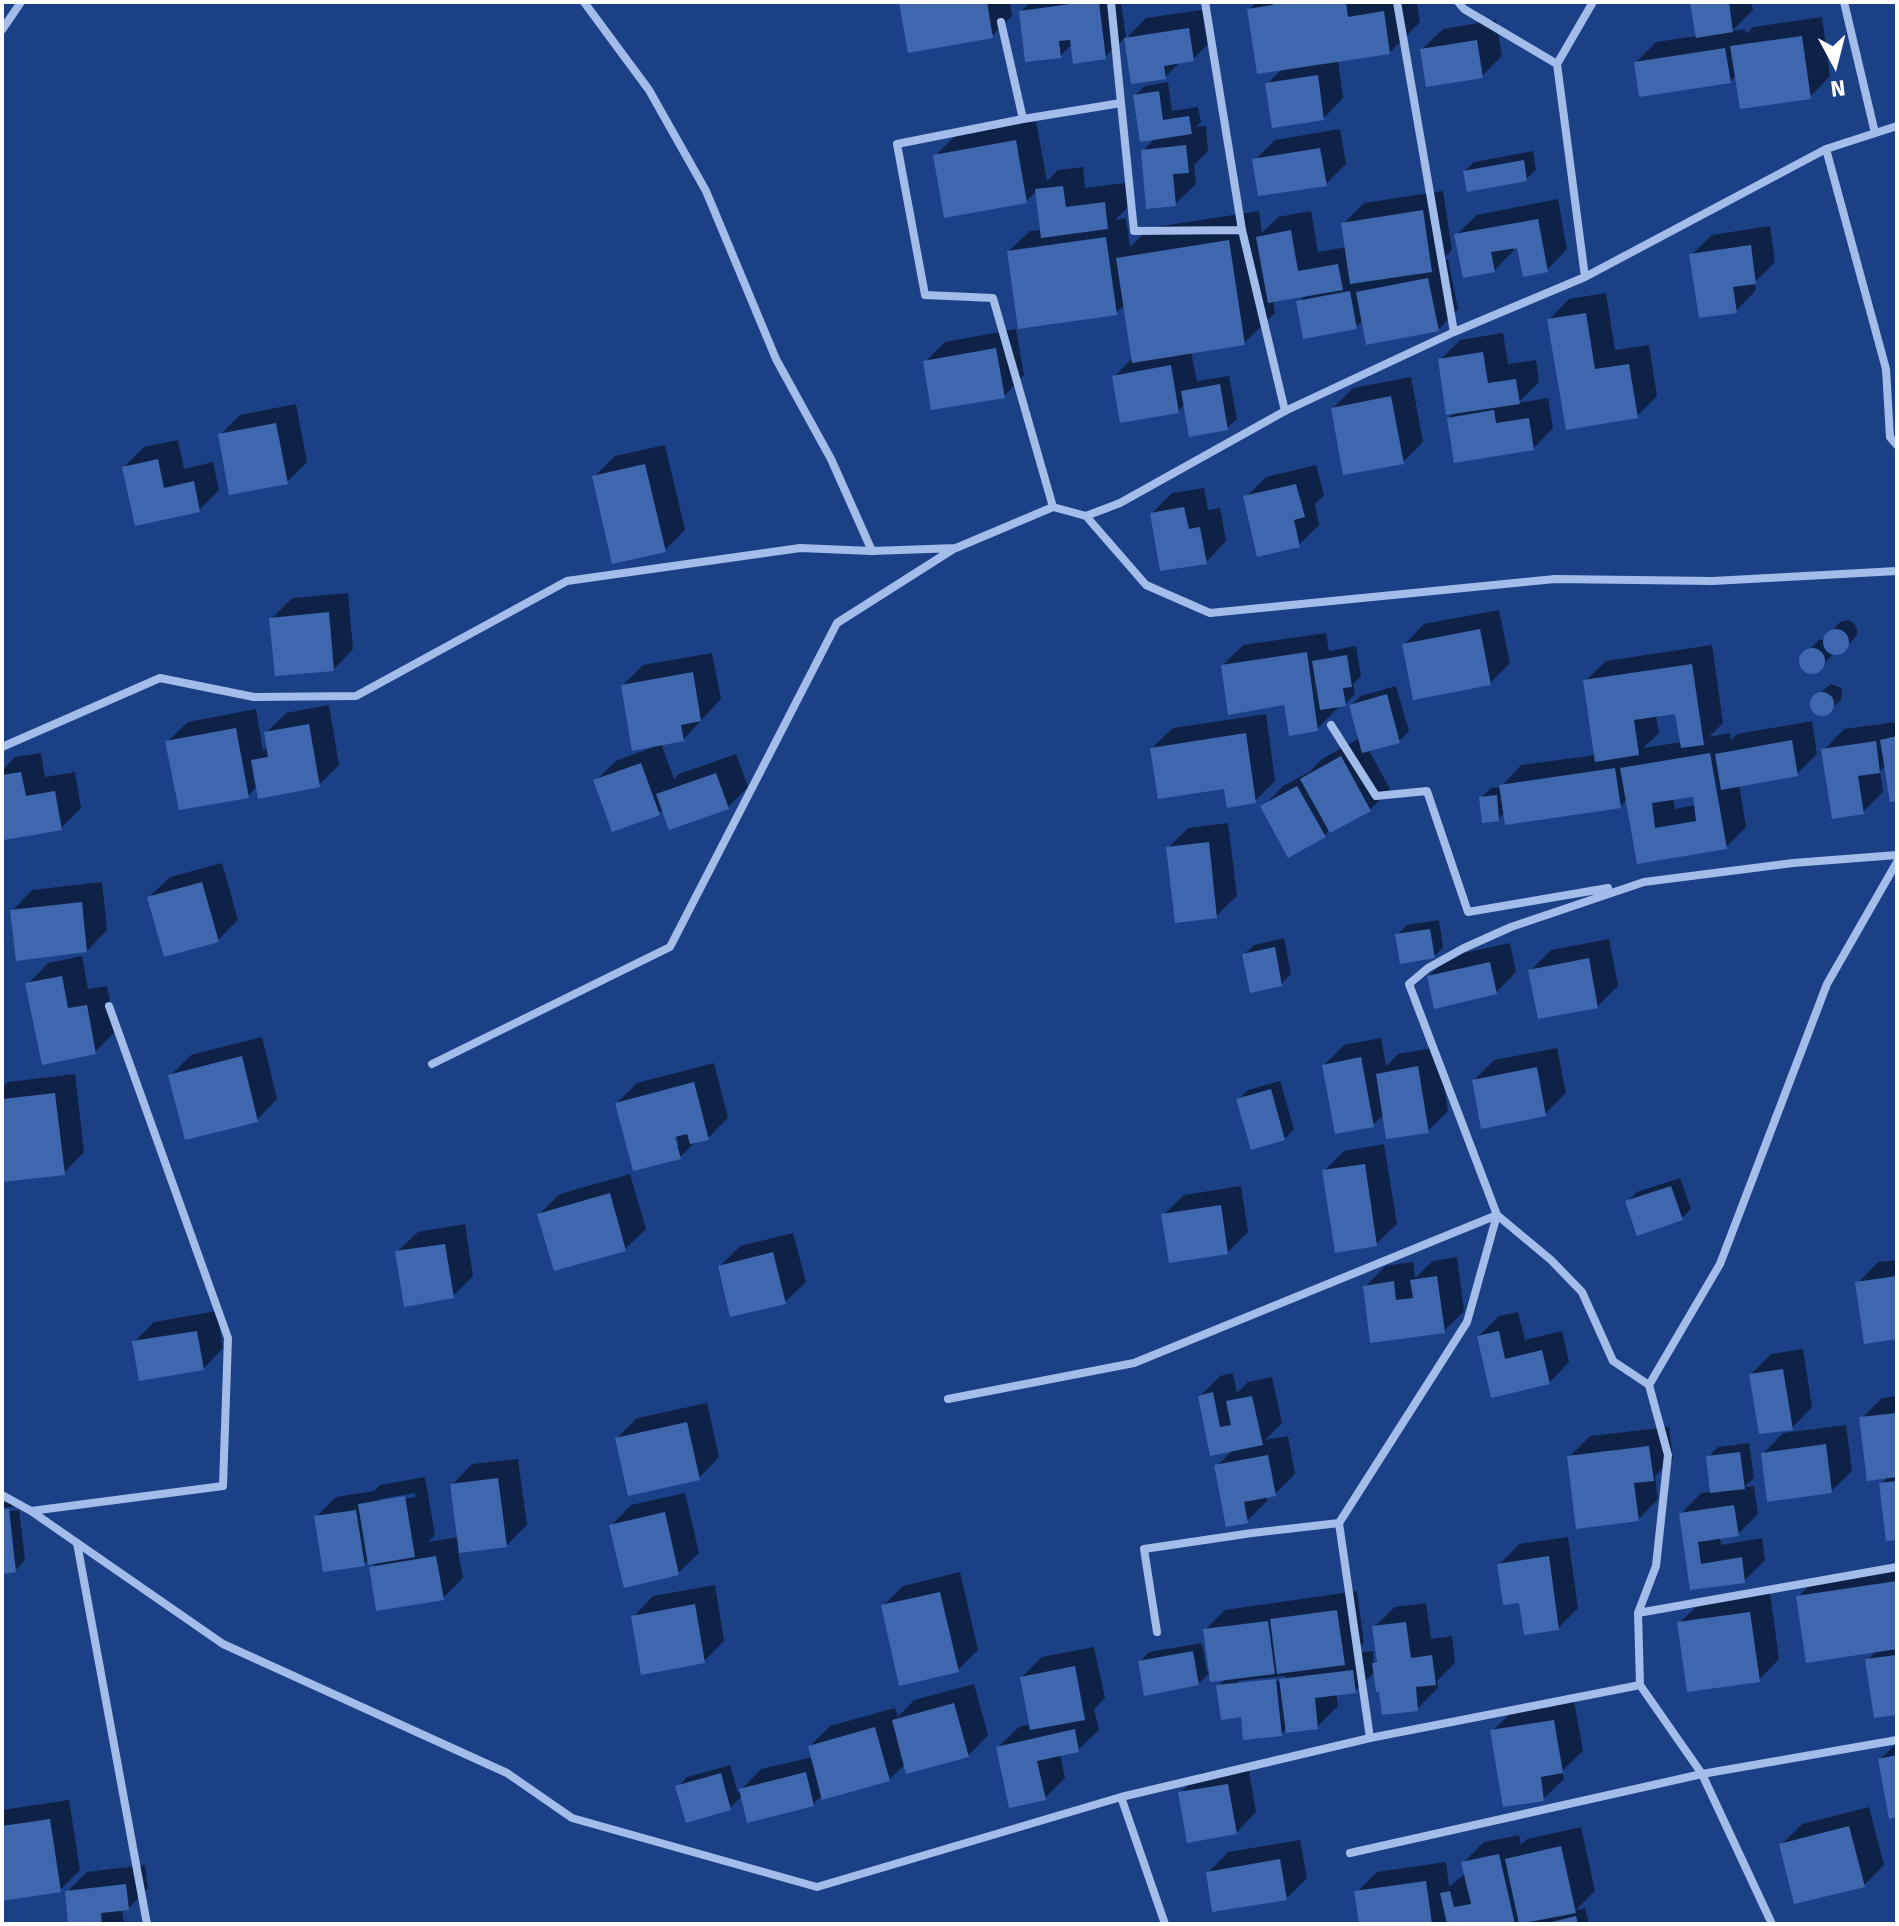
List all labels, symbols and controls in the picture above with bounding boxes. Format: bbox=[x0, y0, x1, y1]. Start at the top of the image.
north arrow bbox=[1795, 24, 1875, 104]
text: N bbox=[1829, 74, 1847, 103]

